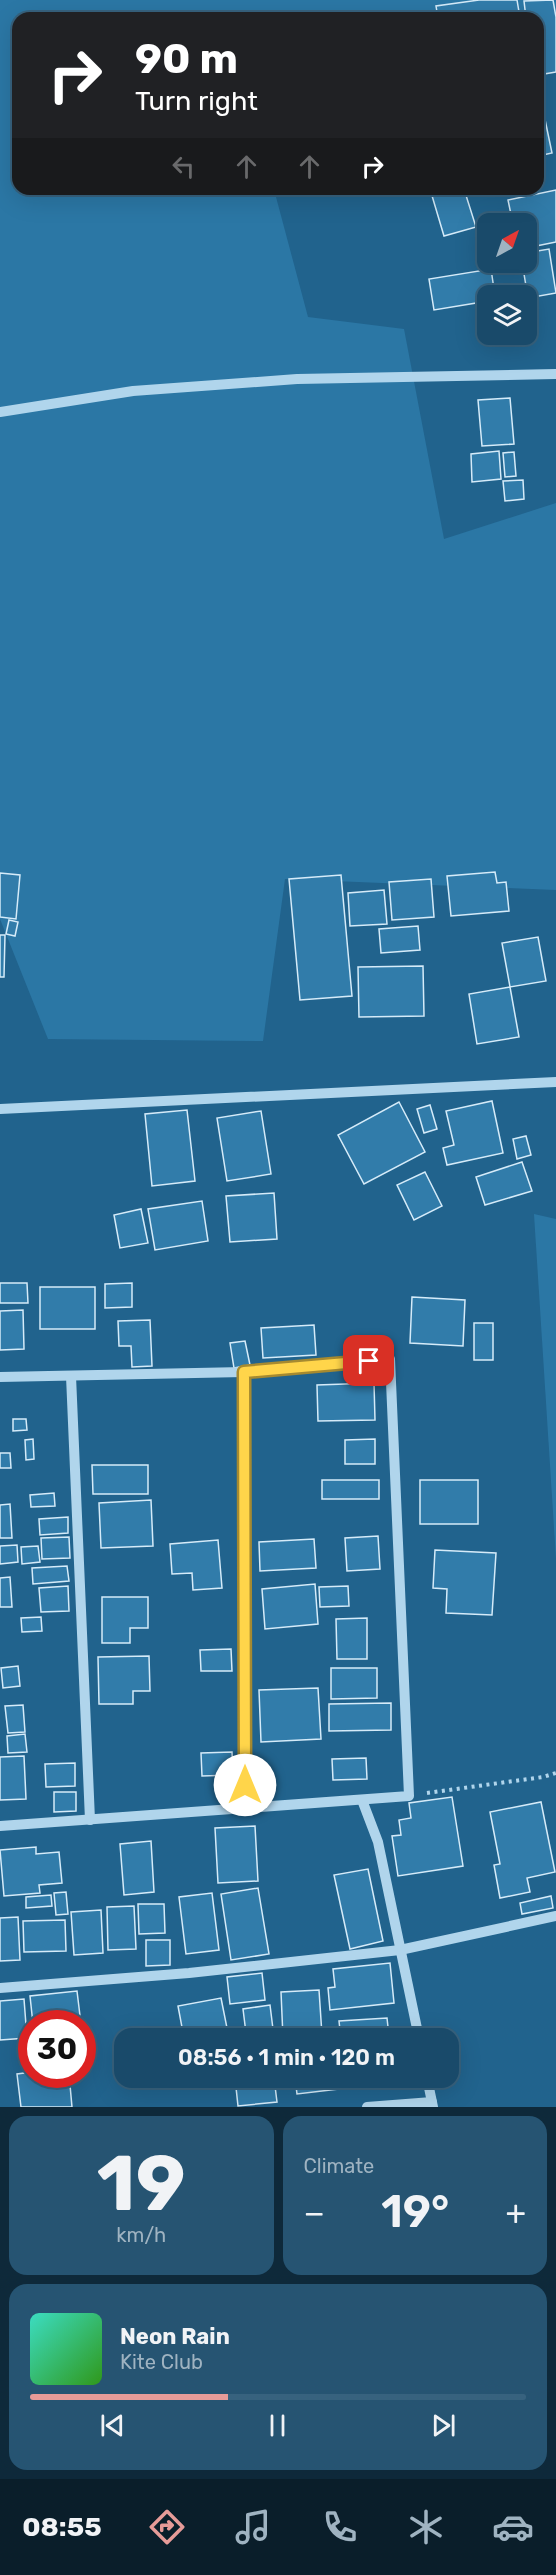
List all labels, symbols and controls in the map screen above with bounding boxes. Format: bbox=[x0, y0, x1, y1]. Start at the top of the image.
text: 90 m bbox=[135, 34, 238, 84]
icon: right bbox=[36, 36, 114, 114]
text: Turn right bbox=[135, 85, 258, 117]
icon: left bbox=[167, 150, 200, 183]
icon: ahead bbox=[230, 150, 263, 183]
icon: ahead bbox=[293, 150, 326, 183]
icon: right bbox=[356, 150, 389, 183]
north arrow bbox=[477, 213, 537, 273]
map controls bbox=[477, 213, 537, 345]
button: layers bbox=[477, 285, 537, 345]
pin bbox=[343, 1335, 394, 1386]
icon: arrive bbox=[352, 1344, 385, 1377]
position arrow bbox=[213, 1753, 277, 1817]
speed limit sign: 30 bbox=[18, 2010, 96, 2088]
text: 08:56 · 1 min · 120 m bbox=[178, 2044, 395, 2071]
text: 19 bbox=[97, 2137, 186, 2230]
text: Climate bbox=[304, 2154, 374, 2178]
text: 19° bbox=[381, 2185, 449, 2238]
text: − bbox=[304, 2193, 325, 2232]
text: + bbox=[505, 2193, 526, 2232]
text: km/h bbox=[116, 2223, 166, 2247]
text: Neon Rain bbox=[120, 2323, 230, 2350]
text: Kite Club bbox=[120, 2350, 203, 2374]
icon: previous bbox=[96, 2409, 129, 2442]
icon: pause bbox=[261, 2409, 294, 2442]
icon: next bbox=[427, 2409, 460, 2442]
icon: directions bbox=[146, 2506, 188, 2548]
icon: music bbox=[232, 2506, 274, 2548]
icon: phone bbox=[319, 2506, 361, 2548]
icon: climate bbox=[405, 2506, 447, 2548]
icon: car bbox=[492, 2506, 534, 2548]
text: 08:55 bbox=[22, 2511, 102, 2543]

